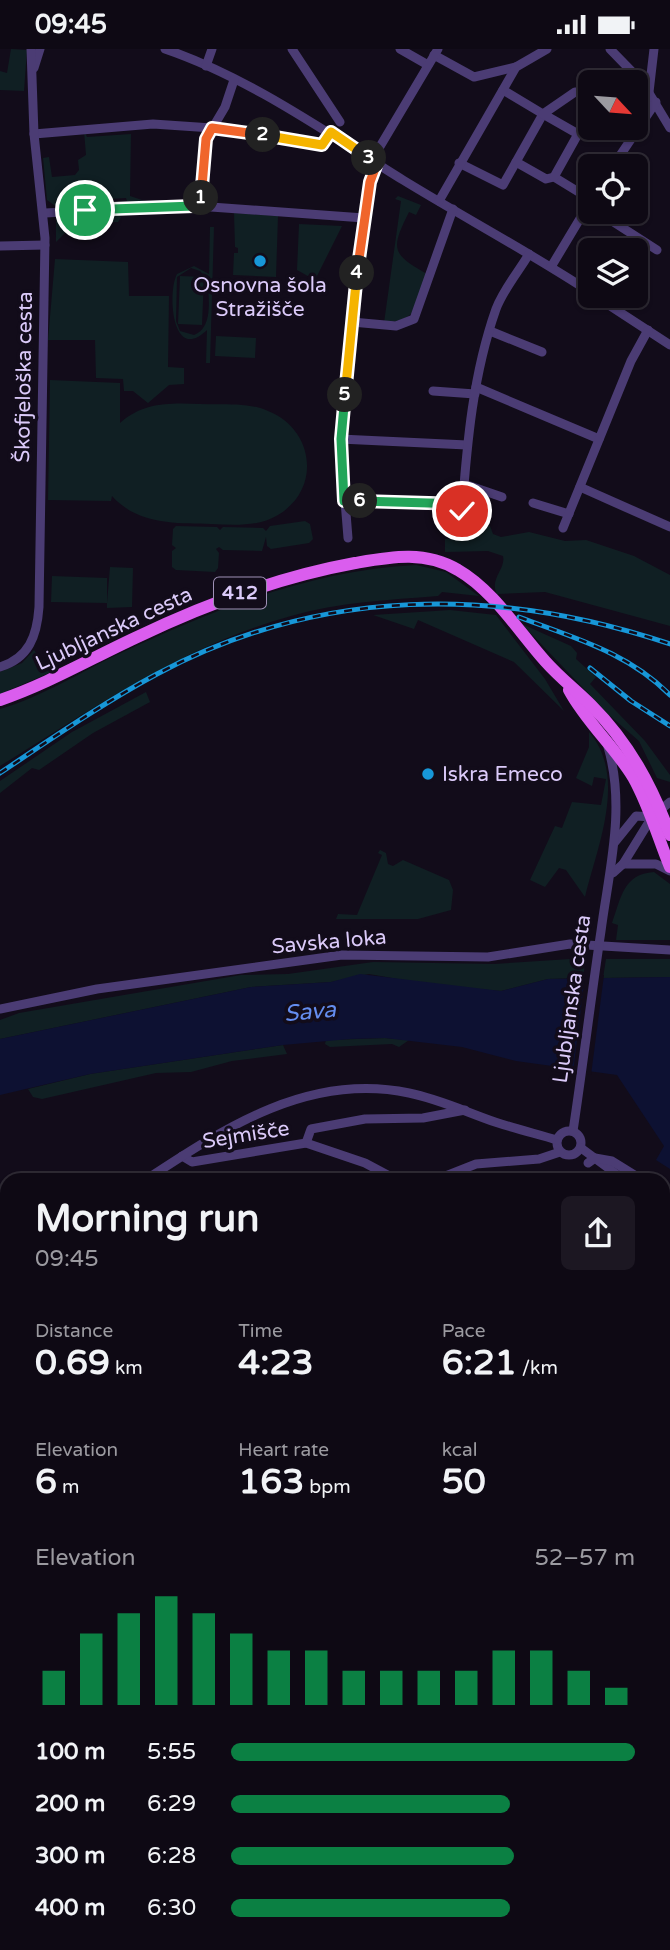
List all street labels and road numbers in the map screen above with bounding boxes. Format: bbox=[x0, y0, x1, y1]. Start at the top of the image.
street label: Škofjeloška cesta bbox=[10, 291, 38, 463]
road number: 412 bbox=[214, 577, 266, 608]
street label: Ljubljanska cesta bbox=[32, 582, 196, 676]
street label: Ljubljanska cesta bbox=[548, 913, 596, 1085]
street label: Savska loka bbox=[270, 925, 388, 959]
street label: Sejmišče bbox=[201, 1116, 291, 1154]

